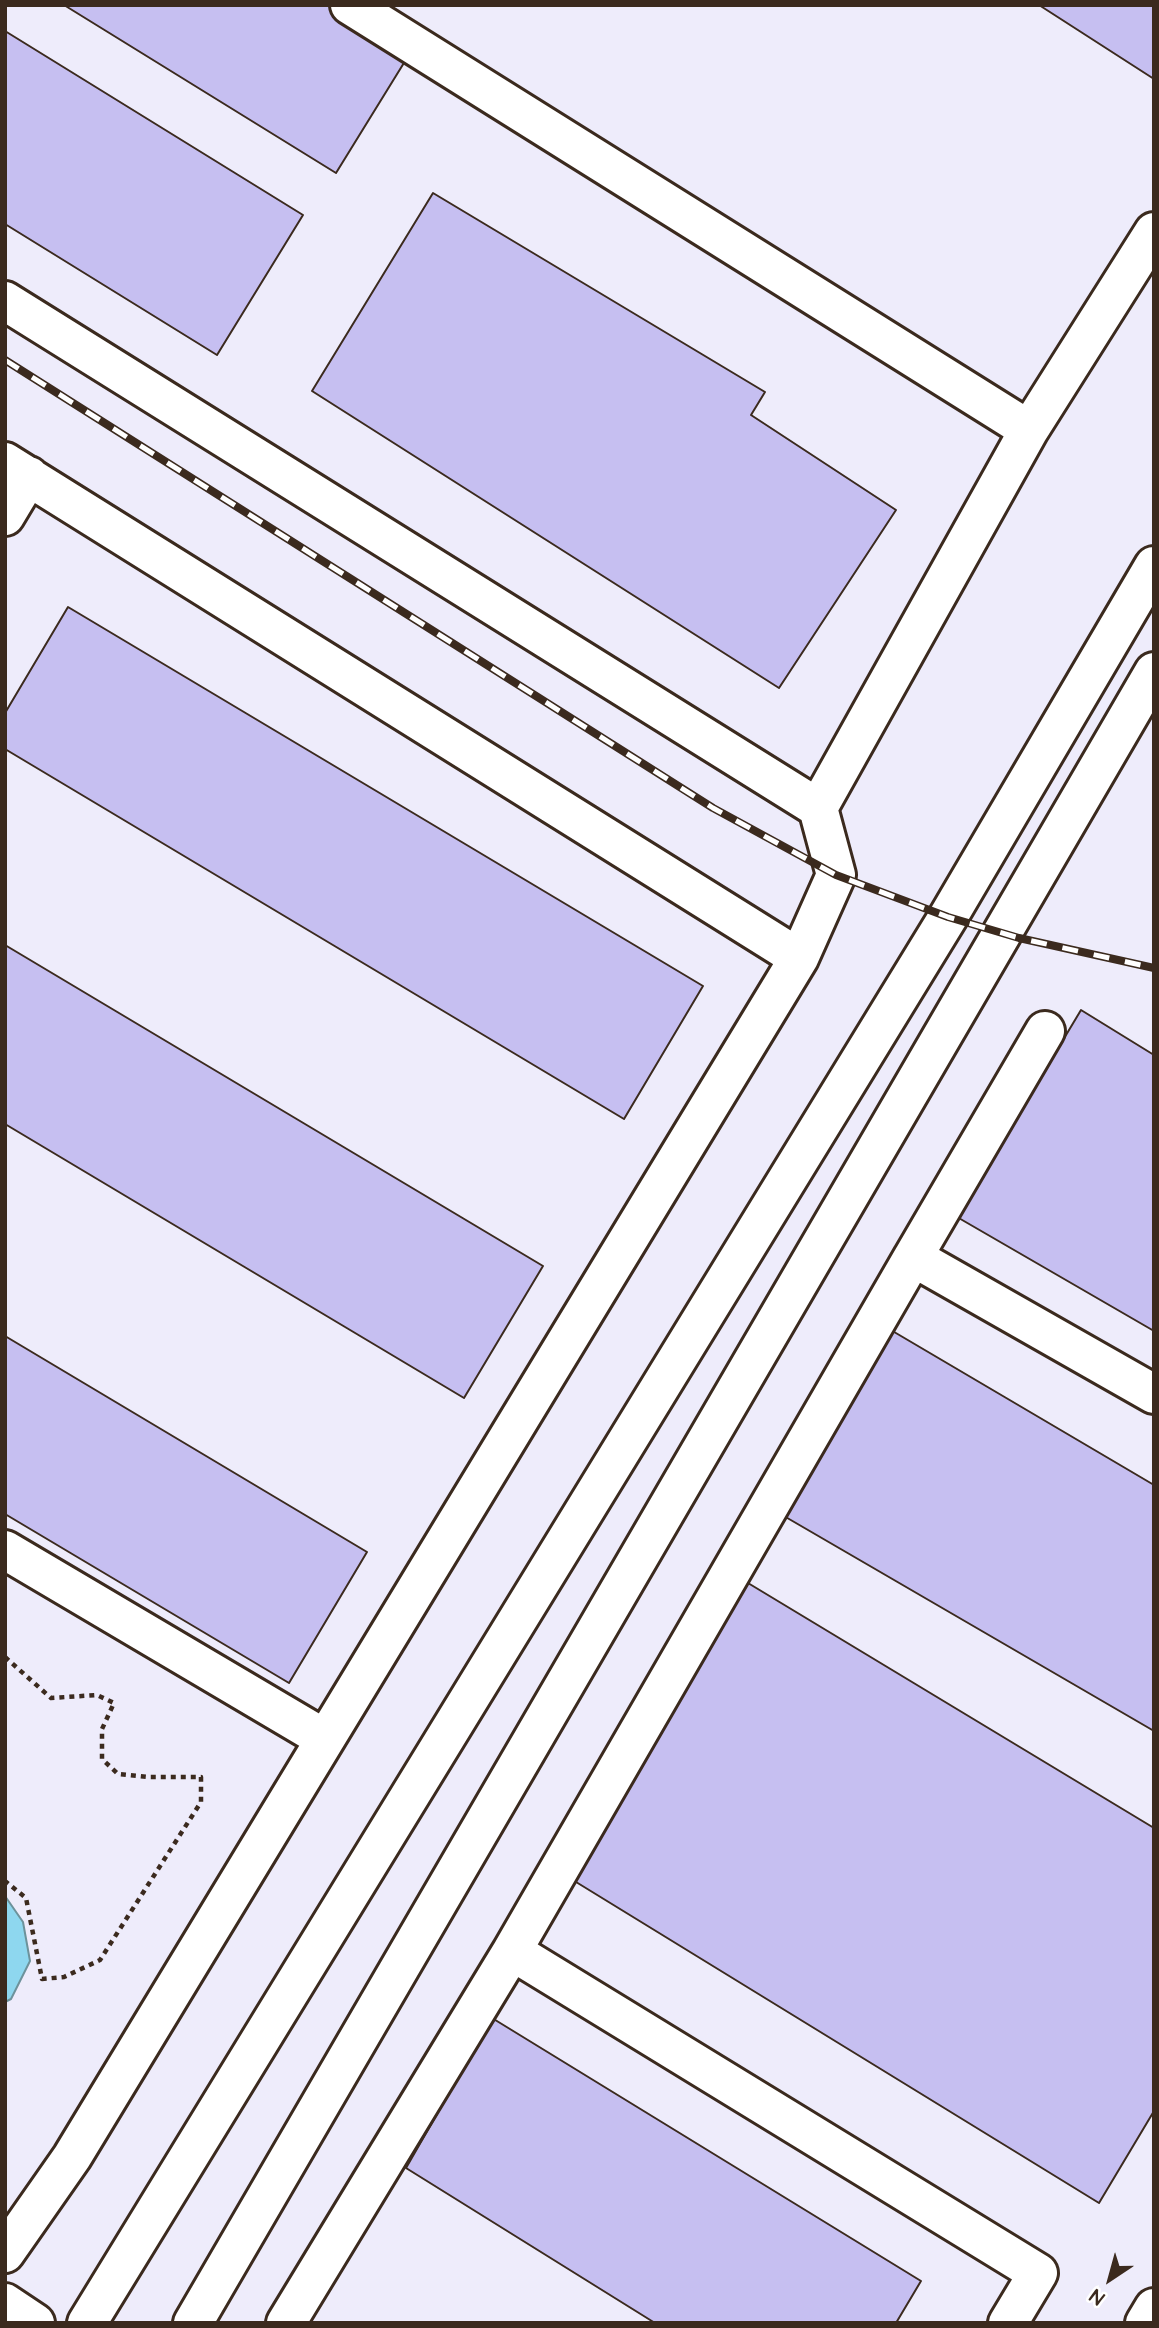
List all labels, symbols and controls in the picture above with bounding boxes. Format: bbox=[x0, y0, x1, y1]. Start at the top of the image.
north arrow bbox=[1075, 2244, 1145, 2314]
text: N bbox=[1085, 2282, 1110, 2311]

